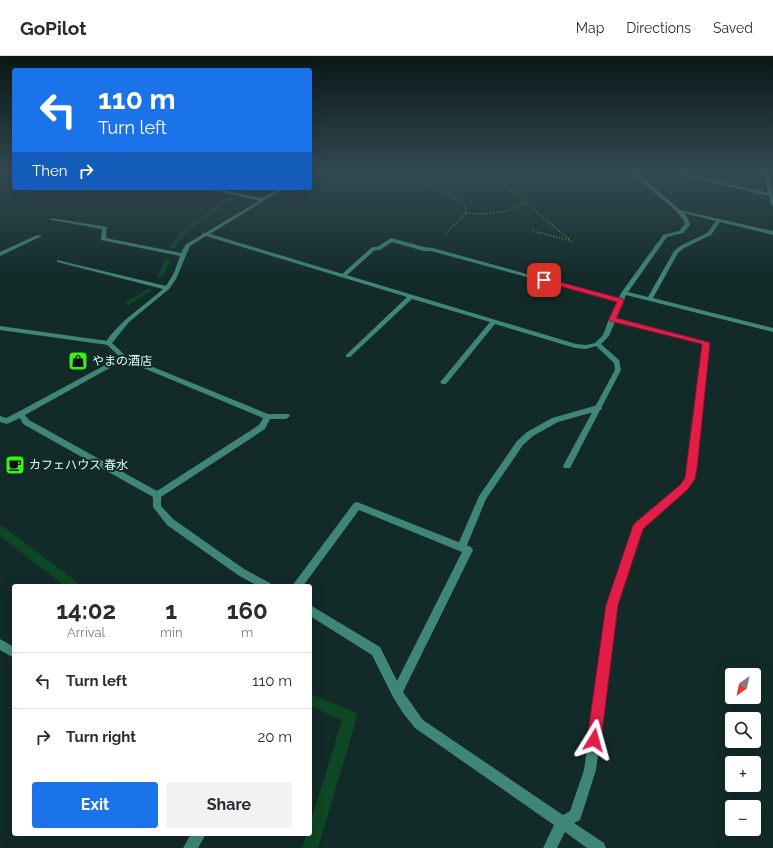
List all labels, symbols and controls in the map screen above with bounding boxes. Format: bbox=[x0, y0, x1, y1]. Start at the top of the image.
text: GoPilot bbox=[20, 17, 86, 39]
text: Map bbox=[576, 20, 604, 36]
text: Directions bbox=[626, 20, 691, 36]
text: Saved bbox=[713, 20, 753, 36]
text: 110 m bbox=[98, 83, 176, 116]
icon: left bbox=[32, 84, 84, 136]
text: Turn left bbox=[98, 117, 167, 138]
icon: right bbox=[75, 160, 97, 182]
text: Then bbox=[32, 162, 67, 180]
pin bbox=[527, 263, 561, 297]
icon: arrive bbox=[533, 269, 555, 291]
shop icon: やまの酒店 bbox=[67, 350, 89, 372]
place label: やまの酒店 bbox=[92, 354, 152, 368]
cafe icon: カフェハウス 春水 bbox=[4, 454, 26, 476]
place label: カフェハウス 春水 bbox=[29, 458, 128, 472]
text: 14:02 bbox=[56, 596, 116, 625]
text: 1 bbox=[165, 596, 177, 625]
text: 160 bbox=[227, 596, 268, 625]
text: Arrival bbox=[67, 625, 105, 640]
text: min bbox=[160, 625, 182, 640]
text: m bbox=[241, 625, 253, 640]
north arrow bbox=[725, 668, 761, 704]
map controls bbox=[725, 668, 761, 836]
icon: left bbox=[32, 670, 54, 692]
text: Turn left bbox=[66, 672, 127, 690]
text: 110 m bbox=[252, 672, 292, 690]
button: search bbox=[725, 712, 761, 748]
position arrow bbox=[573, 719, 615, 761]
icon: right bbox=[32, 726, 54, 748]
text: Turn right bbox=[66, 728, 136, 746]
text: 20 m bbox=[257, 728, 292, 746]
button: + bbox=[725, 756, 761, 792]
button: Exit bbox=[32, 782, 158, 828]
button: Share bbox=[166, 782, 292, 828]
button: − bbox=[725, 800, 761, 836]

